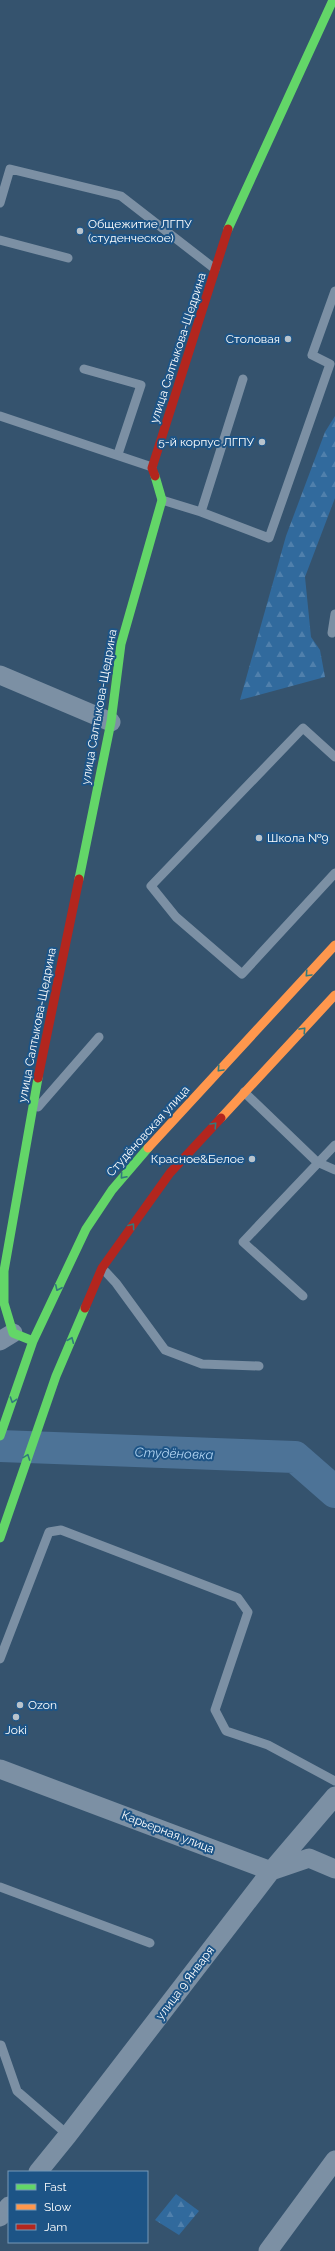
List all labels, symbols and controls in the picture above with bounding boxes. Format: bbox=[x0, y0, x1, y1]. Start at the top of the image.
place label: Общежитие ЛГПУ (студенческое) bbox=[88, 217, 192, 245]
marker: Общежитие ЛГПУ (студенческое) bbox=[75, 226, 85, 236]
street label: улица Салтыкова-Щедрина bbox=[147, 271, 209, 425]
place label: Столовая bbox=[226, 332, 280, 346]
marker: Столовая bbox=[283, 334, 293, 344]
place label: 5-й корпус ЛГПУ bbox=[158, 435, 255, 449]
marker: 5-й корпус ЛГПУ bbox=[257, 437, 267, 447]
street label: улица Салтыкова-Щедрина bbox=[78, 628, 120, 786]
place label: Школа №9 bbox=[267, 831, 329, 845]
marker: Школа №9 bbox=[254, 833, 264, 843]
street label: улица Салтыкова-Щедрина bbox=[15, 946, 59, 1104]
one-way arrow bbox=[306, 969, 313, 977]
one-way arrow bbox=[298, 1027, 305, 1035]
one-way arrow bbox=[217, 1064, 225, 1072]
street label: Студёновская улица bbox=[104, 1083, 192, 1179]
one-way arrow bbox=[209, 1122, 217, 1130]
place label: Красное&Белое bbox=[151, 1152, 244, 1166]
marker: Красное&Белое bbox=[247, 1154, 257, 1164]
one-way arrow bbox=[121, 1171, 128, 1179]
one-way arrow bbox=[127, 1223, 134, 1230]
one-way arrow bbox=[55, 1283, 63, 1291]
one-way arrow bbox=[67, 1336, 75, 1343]
one-way arrow bbox=[9, 1397, 17, 1404]
water label: Студёновка bbox=[134, 1445, 214, 1462]
one-way arrow bbox=[23, 1454, 31, 1461]
place label: Ozon bbox=[28, 1698, 57, 1712]
marker: Ozon bbox=[15, 1700, 25, 1710]
marker: Joki bbox=[11, 1712, 21, 1722]
place label: Joki bbox=[5, 1723, 27, 1737]
street label: Карьерная улица bbox=[120, 1808, 216, 1856]
street label: улица 9 Января bbox=[153, 1944, 217, 2022]
legend bbox=[8, 2171, 148, 2243]
text: Fast bbox=[44, 2180, 67, 2194]
text: Slow bbox=[44, 2200, 71, 2214]
text: Jam bbox=[44, 2220, 67, 2234]

